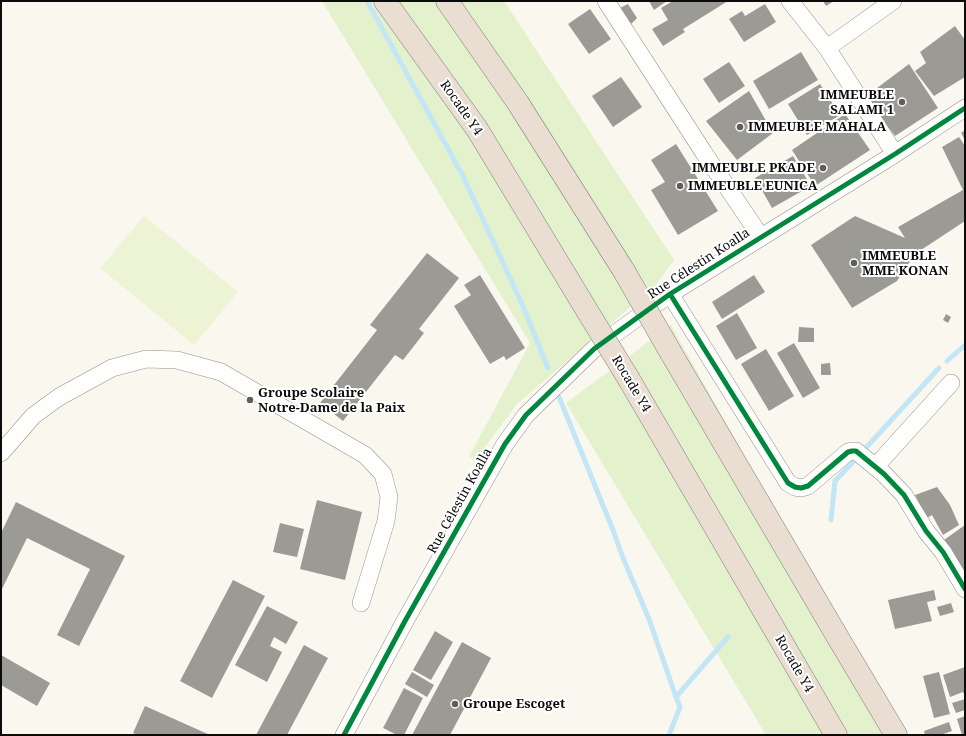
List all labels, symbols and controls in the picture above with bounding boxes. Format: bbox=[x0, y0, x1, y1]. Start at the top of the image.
street label: Rocade Y4 bbox=[436, 78, 486, 138]
place label: IMMEUBLE SALAMI 1 bbox=[820, 87, 894, 118]
marker: IMMEUBLE SALAMI 1 bbox=[897, 97, 907, 107]
place label: IMMEUBLE MAHALA bbox=[748, 119, 886, 135]
marker: IMMEUBLE MAHALA bbox=[735, 122, 745, 132]
place label: IMMEUBLE PKADE bbox=[692, 160, 815, 176]
marker: IMMEUBLE PKADE bbox=[818, 163, 828, 173]
place label: IMMEUBLE EUNICA bbox=[688, 178, 817, 194]
marker: IMMEUBLE EUNICA bbox=[675, 181, 685, 191]
street label: Rue Célestin Koalla bbox=[645, 225, 753, 303]
place label: IMMEUBLE MME KONAN bbox=[862, 248, 948, 279]
marker: IMMEUBLE MME KONAN bbox=[849, 258, 859, 268]
street label: Rocade Y4 bbox=[608, 353, 654, 415]
place label: Groupe Scolaire Notre-Dame de la Paix bbox=[258, 385, 405, 416]
marker: Groupe Scolaire Notre-Dame de la Paix bbox=[245, 395, 255, 405]
street label: Rue Célestin Koalla bbox=[424, 445, 496, 557]
street label: Rocade Y4 bbox=[771, 633, 817, 695]
place label: Groupe Escoget bbox=[463, 696, 565, 712]
marker: Groupe Escoget bbox=[450, 699, 460, 709]

